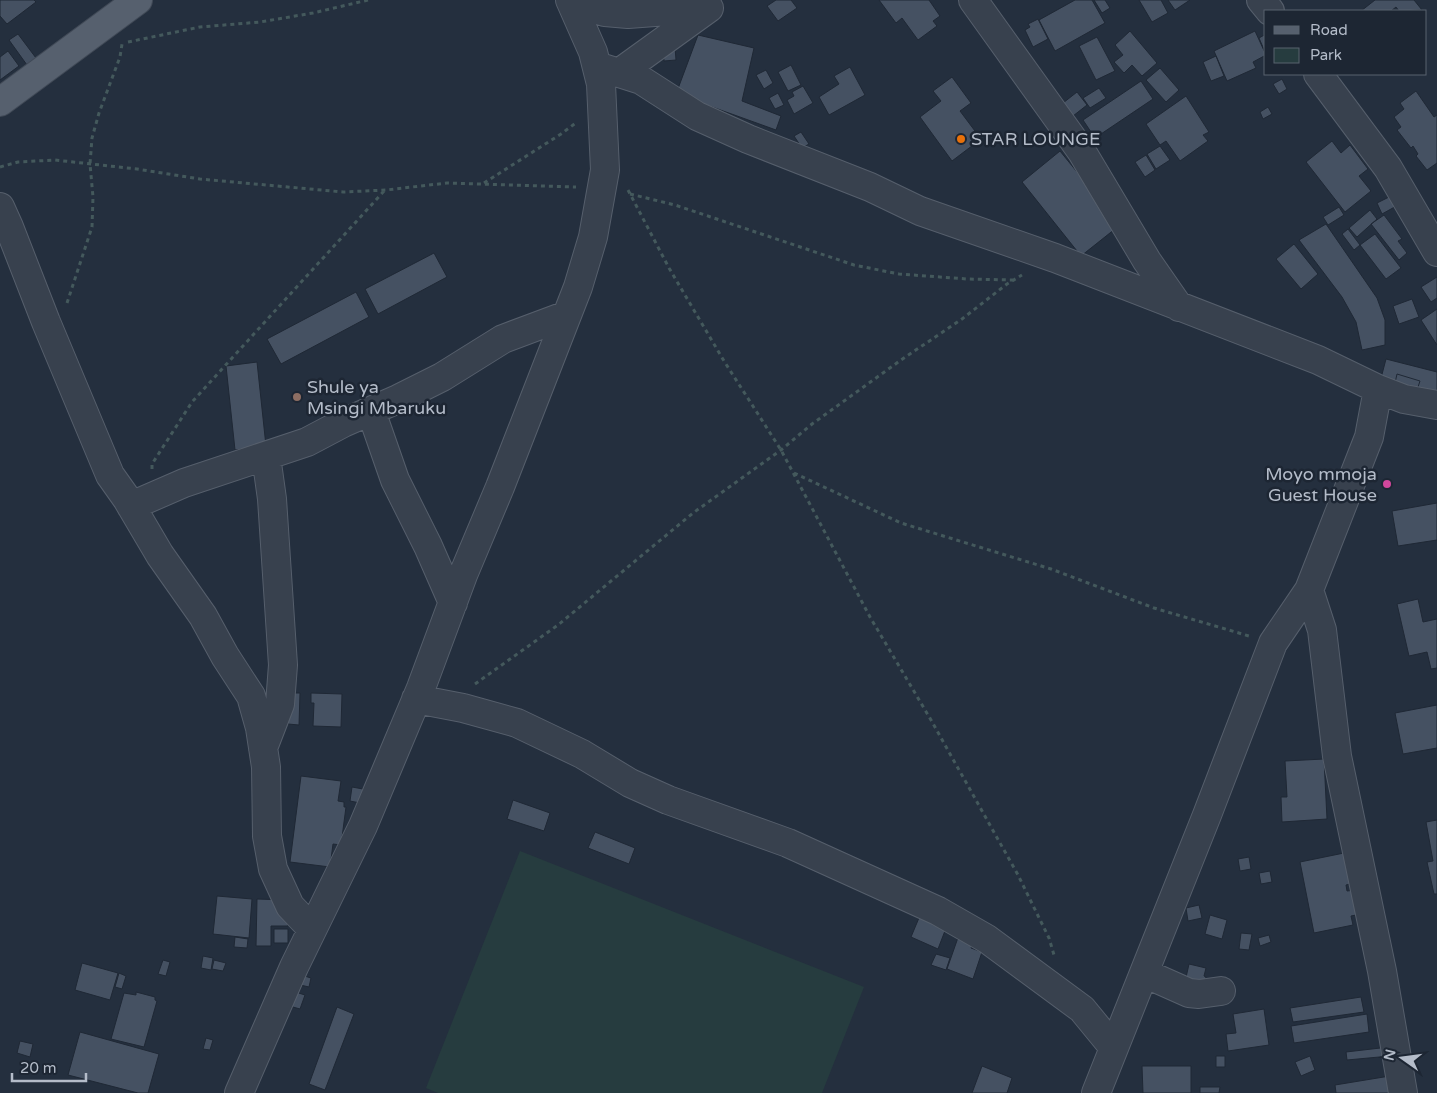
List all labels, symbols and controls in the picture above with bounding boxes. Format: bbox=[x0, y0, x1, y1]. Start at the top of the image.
legend bbox=[1264, 10, 1427, 75]
text: Road bbox=[1310, 21, 1348, 39]
text: Park bbox=[1310, 46, 1342, 64]
place label: STAR LOUNGE bbox=[971, 128, 1100, 150]
marker: STAR LOUNGE bbox=[955, 133, 967, 145]
place label: Shule ya Msingi Mbaruku bbox=[307, 376, 446, 419]
marker: Shule ya Msingi Mbaruku bbox=[291, 391, 303, 403]
place label: Moyo mmoja Guest House bbox=[1265, 463, 1377, 506]
marker: Moyo mmoja Guest House bbox=[1381, 478, 1393, 490]
north arrow bbox=[1377, 1033, 1427, 1083]
text: N bbox=[1380, 1047, 1399, 1062]
scale bar bbox=[12, 1050, 86, 1082]
text: 20 m bbox=[20, 1059, 57, 1077]

